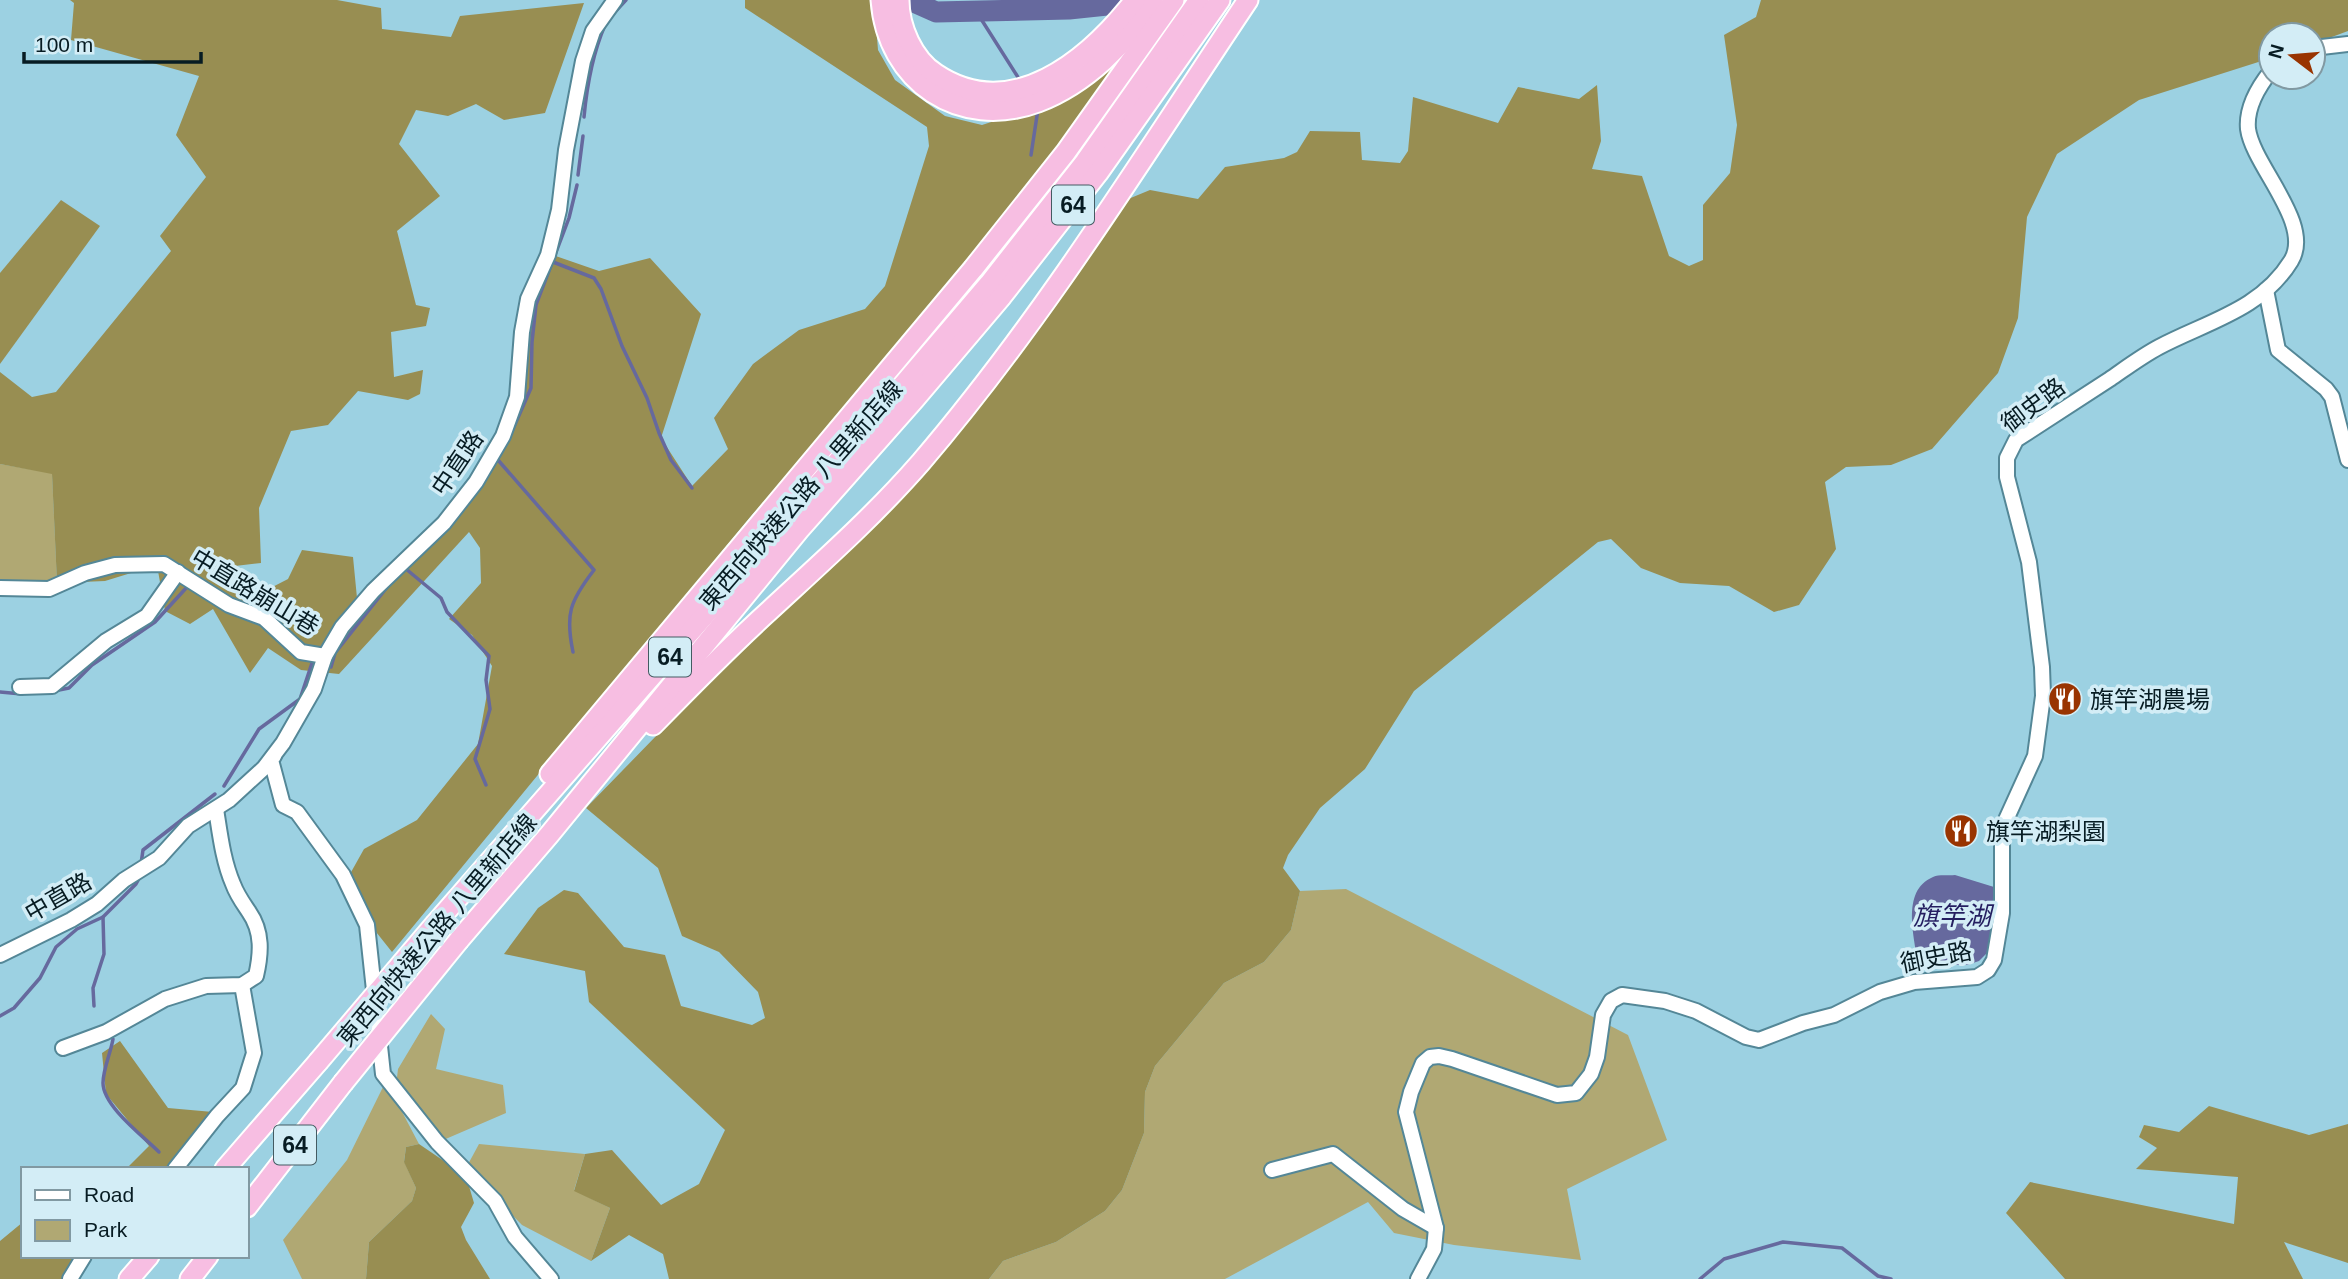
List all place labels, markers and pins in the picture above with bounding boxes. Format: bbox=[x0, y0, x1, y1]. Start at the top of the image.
restaurant icon: 旗竿湖農場 bbox=[2046, 680, 2084, 718]
place label: 旗竿湖農場 bbox=[2090, 686, 2210, 713]
restaurant icon: 旗竿湖梨園 bbox=[1942, 812, 1980, 850]
place label: 旗竿湖梨園 bbox=[1986, 818, 2106, 845]

